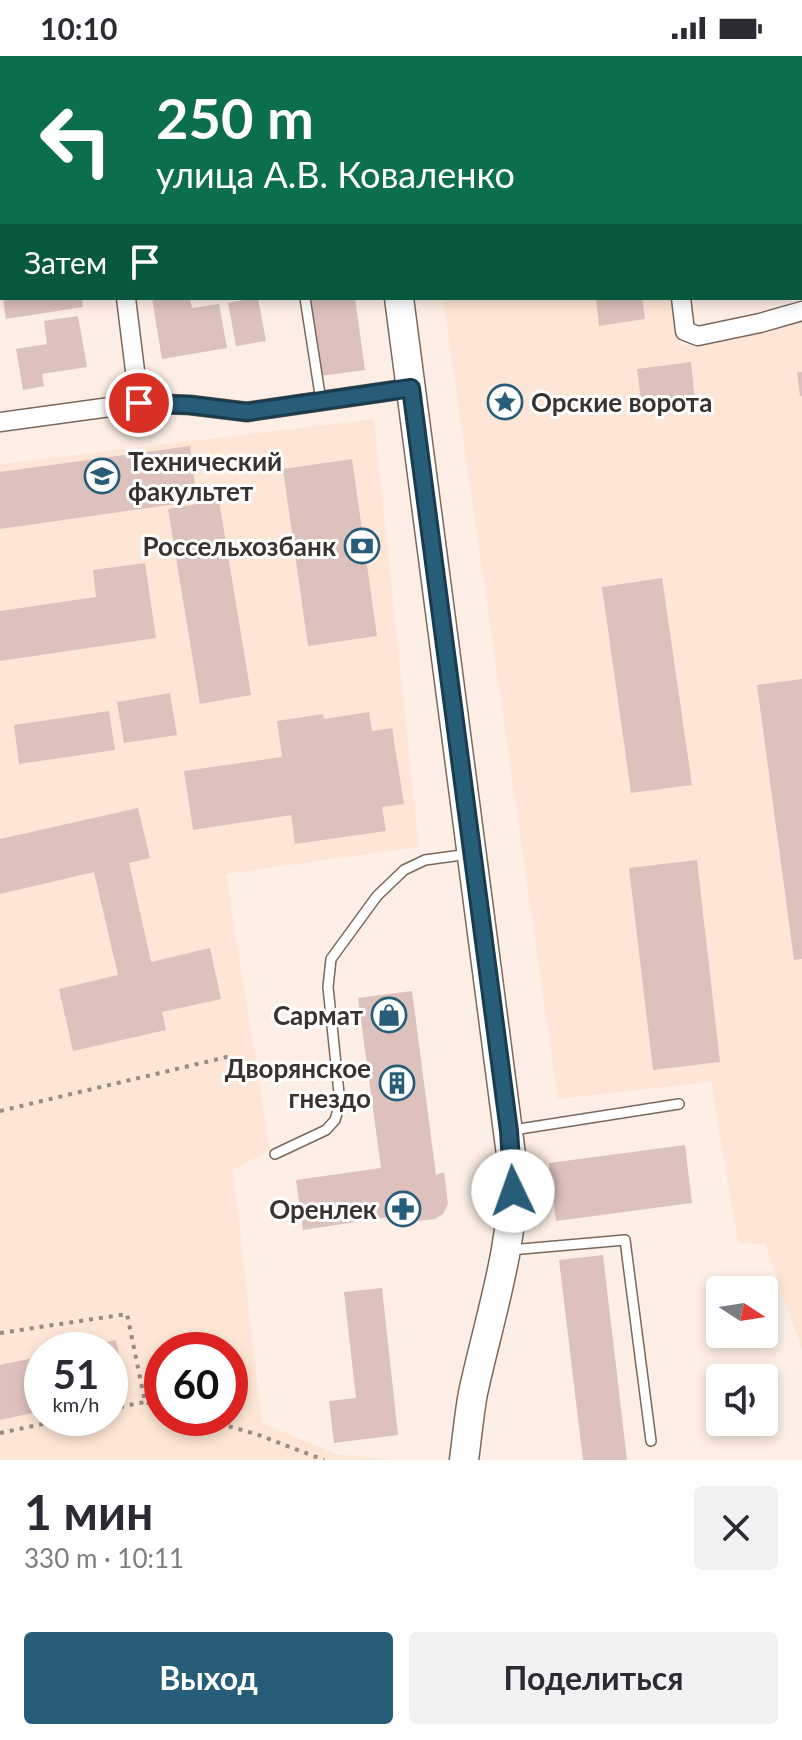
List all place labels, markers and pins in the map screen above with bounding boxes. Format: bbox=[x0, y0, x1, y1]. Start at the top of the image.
pin bbox=[105, 369, 173, 437]
place icon: Орские ворота bbox=[486, 383, 524, 421]
place label: Орские ворота bbox=[531, 386, 712, 418]
place label: Технический факультет bbox=[128, 445, 282, 507]
school or university icon: Технический факультет bbox=[83, 457, 121, 495]
bank icon: Россельхозбанк bbox=[343, 527, 381, 565]
place label: Россельхозбанк bbox=[142, 530, 336, 562]
shop icon: Сармат bbox=[370, 996, 408, 1034]
place label: Сармат bbox=[273, 999, 364, 1031]
place label: Дворянское гнездо bbox=[225, 1052, 371, 1114]
building icon: Дворянское гнездо bbox=[378, 1064, 416, 1102]
pharmacy icon: Оренлек bbox=[384, 1190, 422, 1228]
place label: Оренлек bbox=[269, 1193, 377, 1225]

